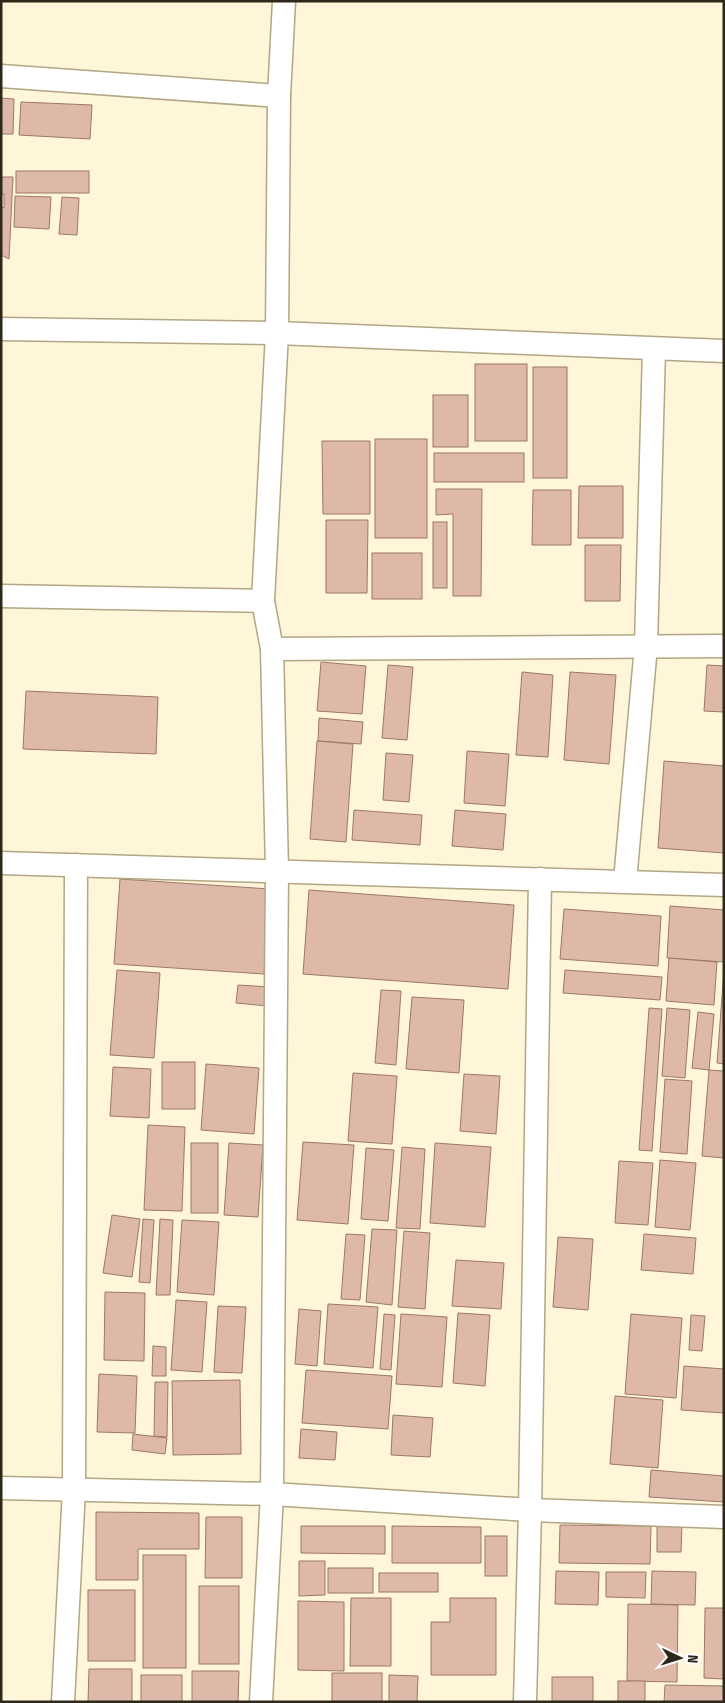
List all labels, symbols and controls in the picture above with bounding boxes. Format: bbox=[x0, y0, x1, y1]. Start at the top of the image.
north arrow bbox=[655, 1633, 705, 1683]
text: N bbox=[684, 1654, 701, 1664]

